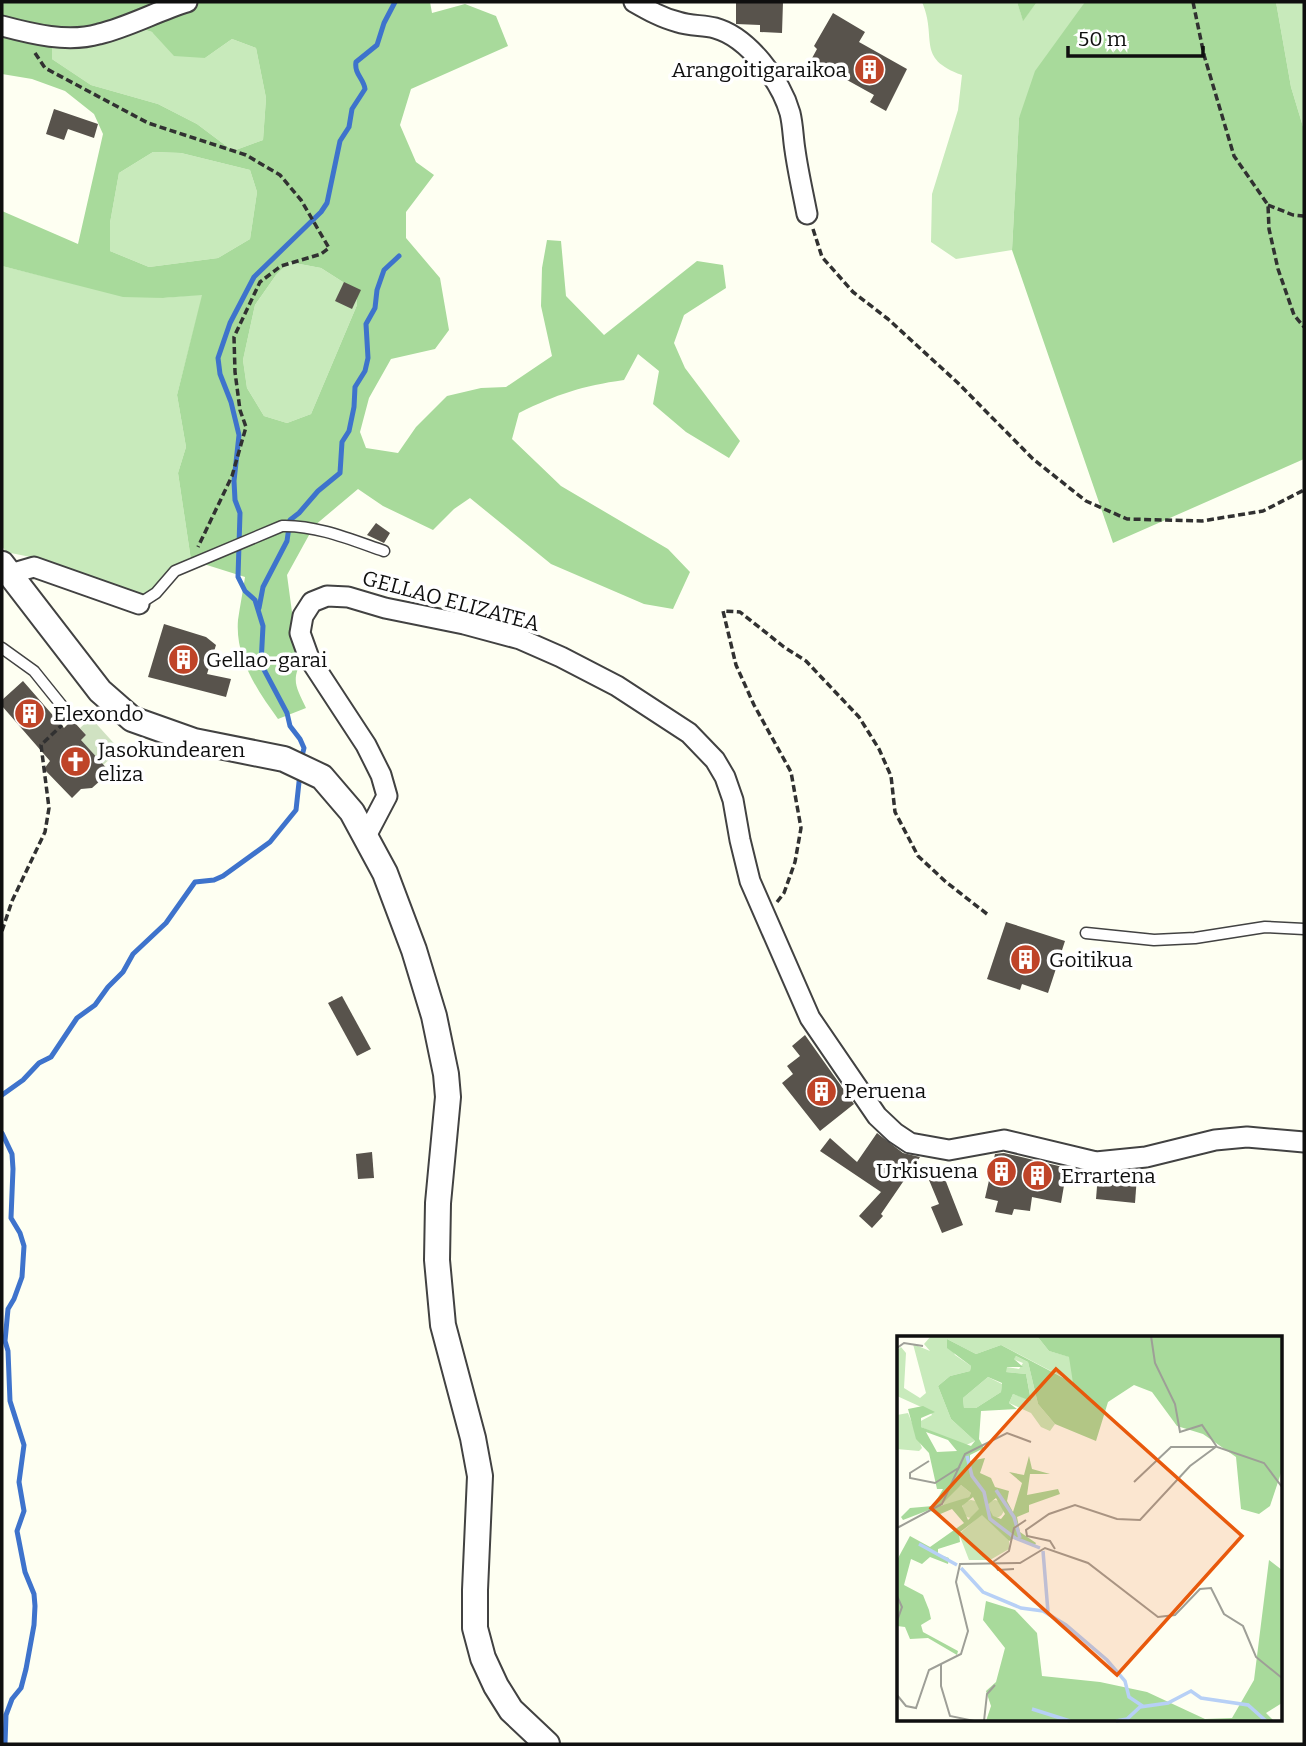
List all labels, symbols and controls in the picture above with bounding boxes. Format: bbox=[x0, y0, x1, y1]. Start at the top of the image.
scale bar bbox=[1068, 14, 1203, 58]
text: 50 m bbox=[1078, 26, 1127, 52]
building icon: Arangoitigaraikoa bbox=[853, 53, 887, 87]
place label: Arangoitigaraikoa bbox=[671, 57, 847, 83]
street label: GELLAO ELIZATEA bbox=[360, 565, 543, 637]
building icon: Gellao-garai bbox=[166, 643, 200, 677]
place label: Gellao-garai bbox=[206, 647, 327, 673]
building icon: Elexondo bbox=[13, 697, 47, 731]
place label: Elexondo bbox=[53, 701, 144, 727]
place label: Jasokundearen eliza bbox=[97, 737, 245, 787]
church icon: Jasokundearen eliza bbox=[58, 745, 92, 779]
building icon: Goitikua bbox=[1009, 943, 1043, 977]
place label: Goitikua bbox=[1049, 947, 1133, 973]
building icon: Peruena bbox=[804, 1074, 838, 1108]
place label: Peruena bbox=[844, 1078, 927, 1104]
building icon: Urkisuena bbox=[984, 1154, 1018, 1188]
place label: Urkisuena bbox=[876, 1158, 979, 1184]
building icon: Errartena bbox=[1021, 1159, 1055, 1193]
place label: Errartena bbox=[1061, 1163, 1156, 1189]
inset map bbox=[897, 1336, 1282, 1722]

